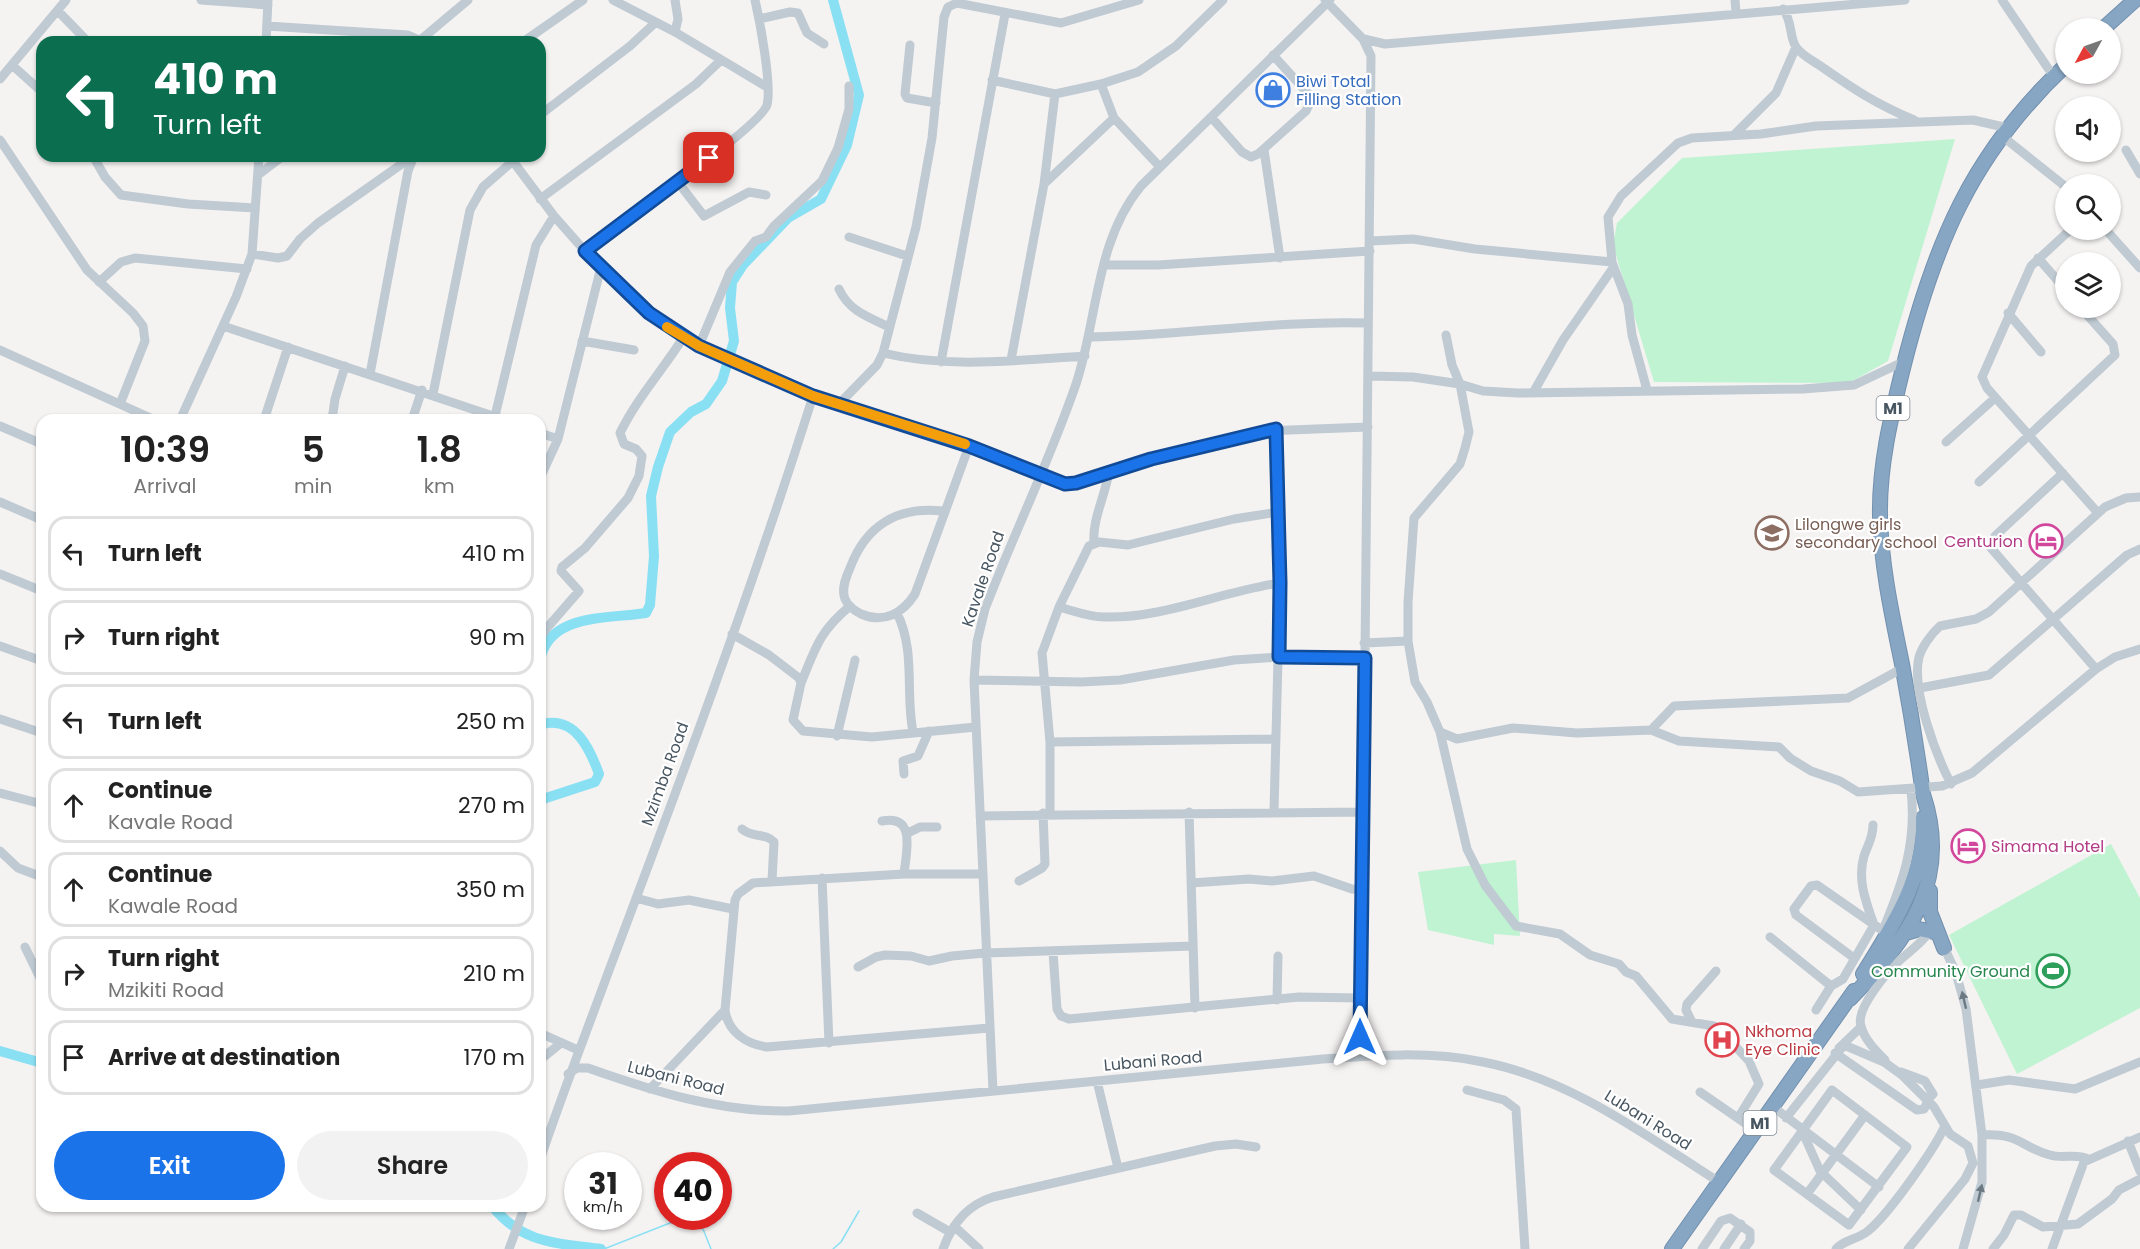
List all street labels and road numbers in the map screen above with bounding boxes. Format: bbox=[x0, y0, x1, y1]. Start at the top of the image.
road number: M1 bbox=[1876, 396, 1910, 420]
street label: Kavale Road bbox=[956, 528, 1010, 630]
street label: Mzimba Road bbox=[636, 719, 694, 829]
street label: Lubani Road bbox=[1103, 1045, 1203, 1077]
street label: Lubani Road bbox=[625, 1055, 727, 1101]
street label: Lubani Road bbox=[1600, 1084, 1696, 1156]
road number: M1 bbox=[1744, 1111, 1776, 1135]

